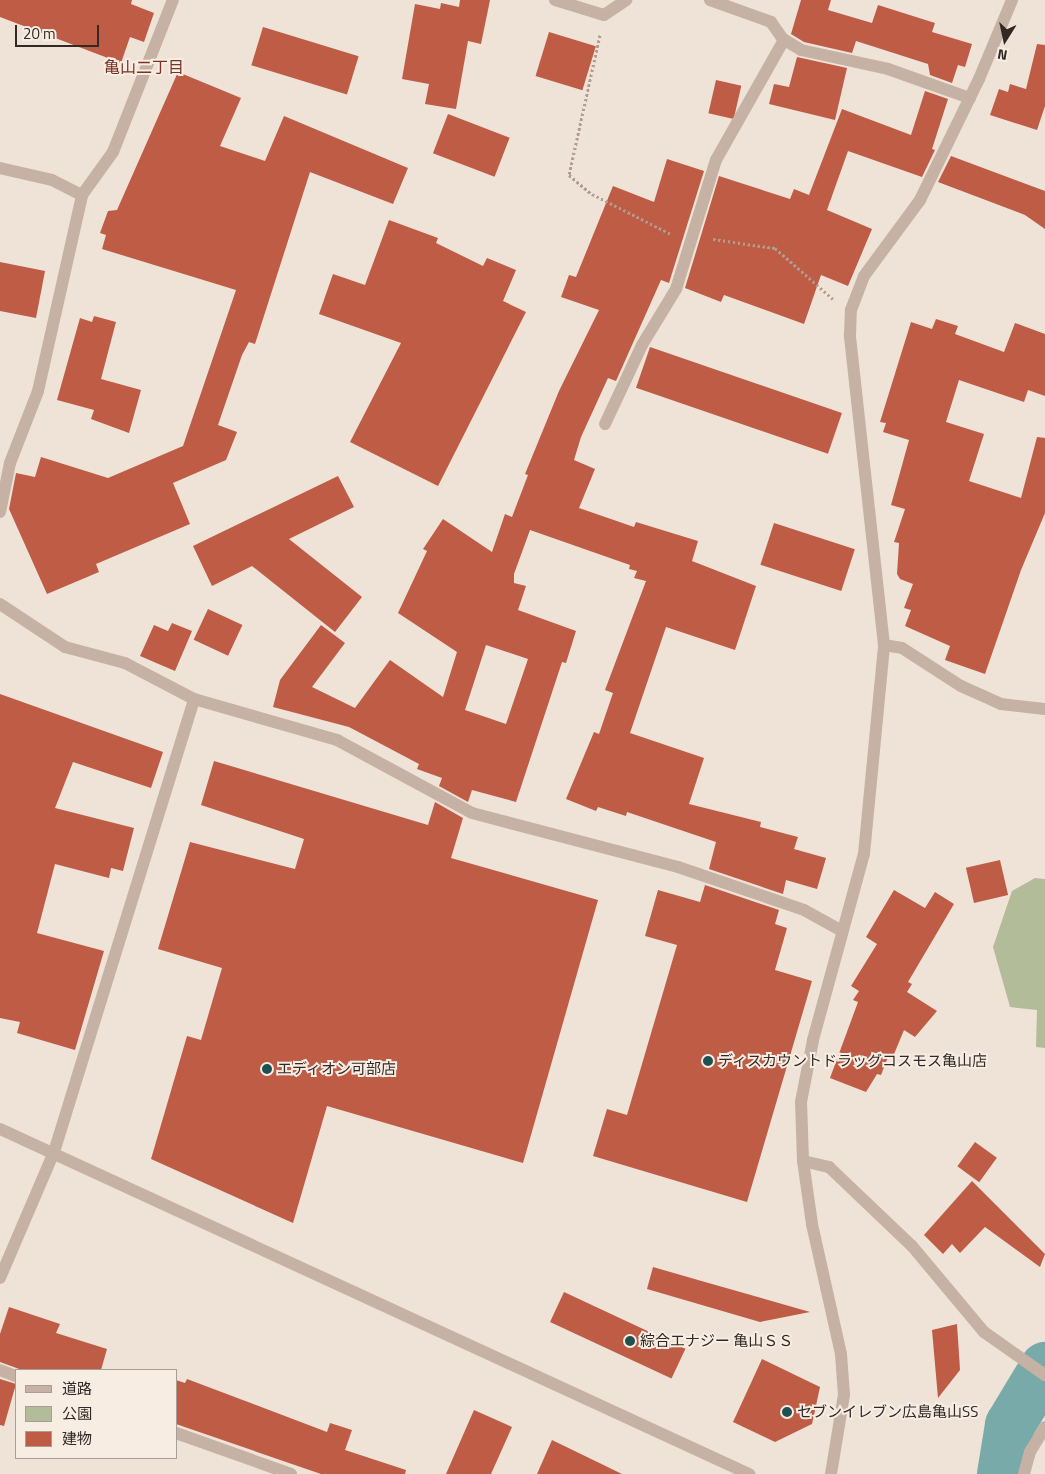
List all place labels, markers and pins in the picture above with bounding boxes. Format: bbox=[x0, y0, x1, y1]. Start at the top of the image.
place label: ディスカウントドラッグコスモス亀山店 bbox=[718, 1052, 988, 1070]
marker: ディスカウントドラッグコスモス亀山店 bbox=[702, 1055, 714, 1067]
place label: エディオン可部店 bbox=[277, 1060, 397, 1078]
marker: エディオン可部店 bbox=[261, 1063, 273, 1075]
place label: 綜合エナジー 亀山ＳＳ bbox=[640, 1332, 793, 1350]
marker: 綜合エナジー 亀山ＳＳ bbox=[624, 1335, 636, 1347]
place label: セブンイレブン広島亀山SS bbox=[797, 1403, 978, 1421]
marker: セブンイレブン広島亀山SS bbox=[781, 1406, 793, 1418]

